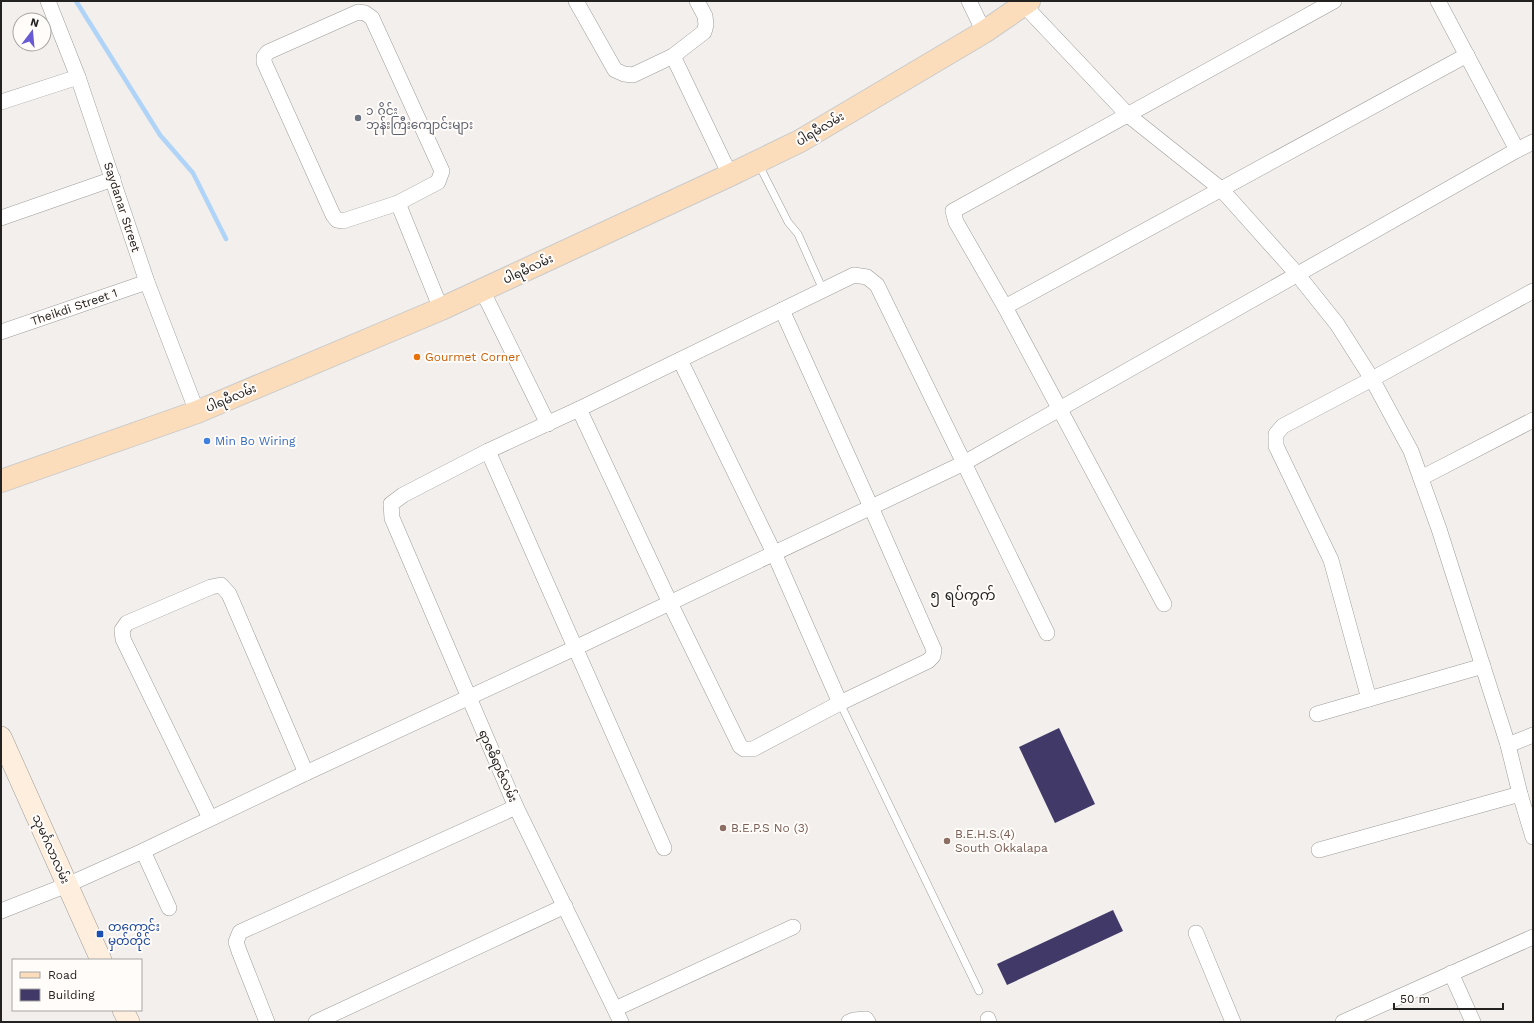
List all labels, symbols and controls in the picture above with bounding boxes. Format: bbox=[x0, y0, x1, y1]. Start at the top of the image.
north arrow bbox=[12, 12, 52, 52]
text: N bbox=[29, 15, 40, 30]
place label: ၁ ဝိုင်း ဘုန်းကြီးကျောင်းများ bbox=[366, 102, 473, 135]
street label: ပါရမီလမ်း bbox=[792, 108, 848, 151]
marker: ၁ ဝိုင်း ဘုန်းကြီးကျောင်းများ bbox=[353, 113, 363, 123]
street label: Saydanar Street bbox=[101, 160, 143, 254]
street label: ပါရမီလမ်း bbox=[500, 250, 556, 289]
street label: Theikdi Street 1 bbox=[29, 286, 119, 328]
place label: Gourmet Corner bbox=[425, 350, 520, 364]
marker: Gourmet Corner bbox=[412, 352, 422, 362]
street label: ပါရမီလမ်း bbox=[203, 379, 260, 418]
place label: Min Bo Wiring bbox=[215, 434, 296, 448]
marker: Min Bo Wiring bbox=[202, 436, 212, 446]
district label: ၅ ရပ်ကွက် bbox=[931, 585, 995, 607]
street label: ရာဇဓိရာဇ်လမ်း bbox=[473, 727, 522, 806]
street label: သုမင်္ဂလာလမ်း bbox=[27, 811, 74, 887]
place label: B.E.P.S No (3) bbox=[731, 821, 809, 835]
marker: B.E.P.S No (3) bbox=[718, 823, 728, 833]
place label: B.E.H.S.(4) South Okkalapa bbox=[955, 827, 1048, 855]
marker: B.E.H.S.(4) South Okkalapa bbox=[942, 836, 952, 846]
place label: တကောင်း မှတ်တိုင် bbox=[108, 918, 160, 951]
marker: တကောင်း မှတ်တိုင် bbox=[95, 929, 105, 939]
legend bbox=[12, 959, 142, 1011]
text: Road bbox=[48, 968, 77, 982]
scale bar bbox=[1394, 985, 1503, 1011]
text: Building bbox=[48, 988, 95, 1002]
text: 50 m bbox=[1400, 992, 1430, 1006]

